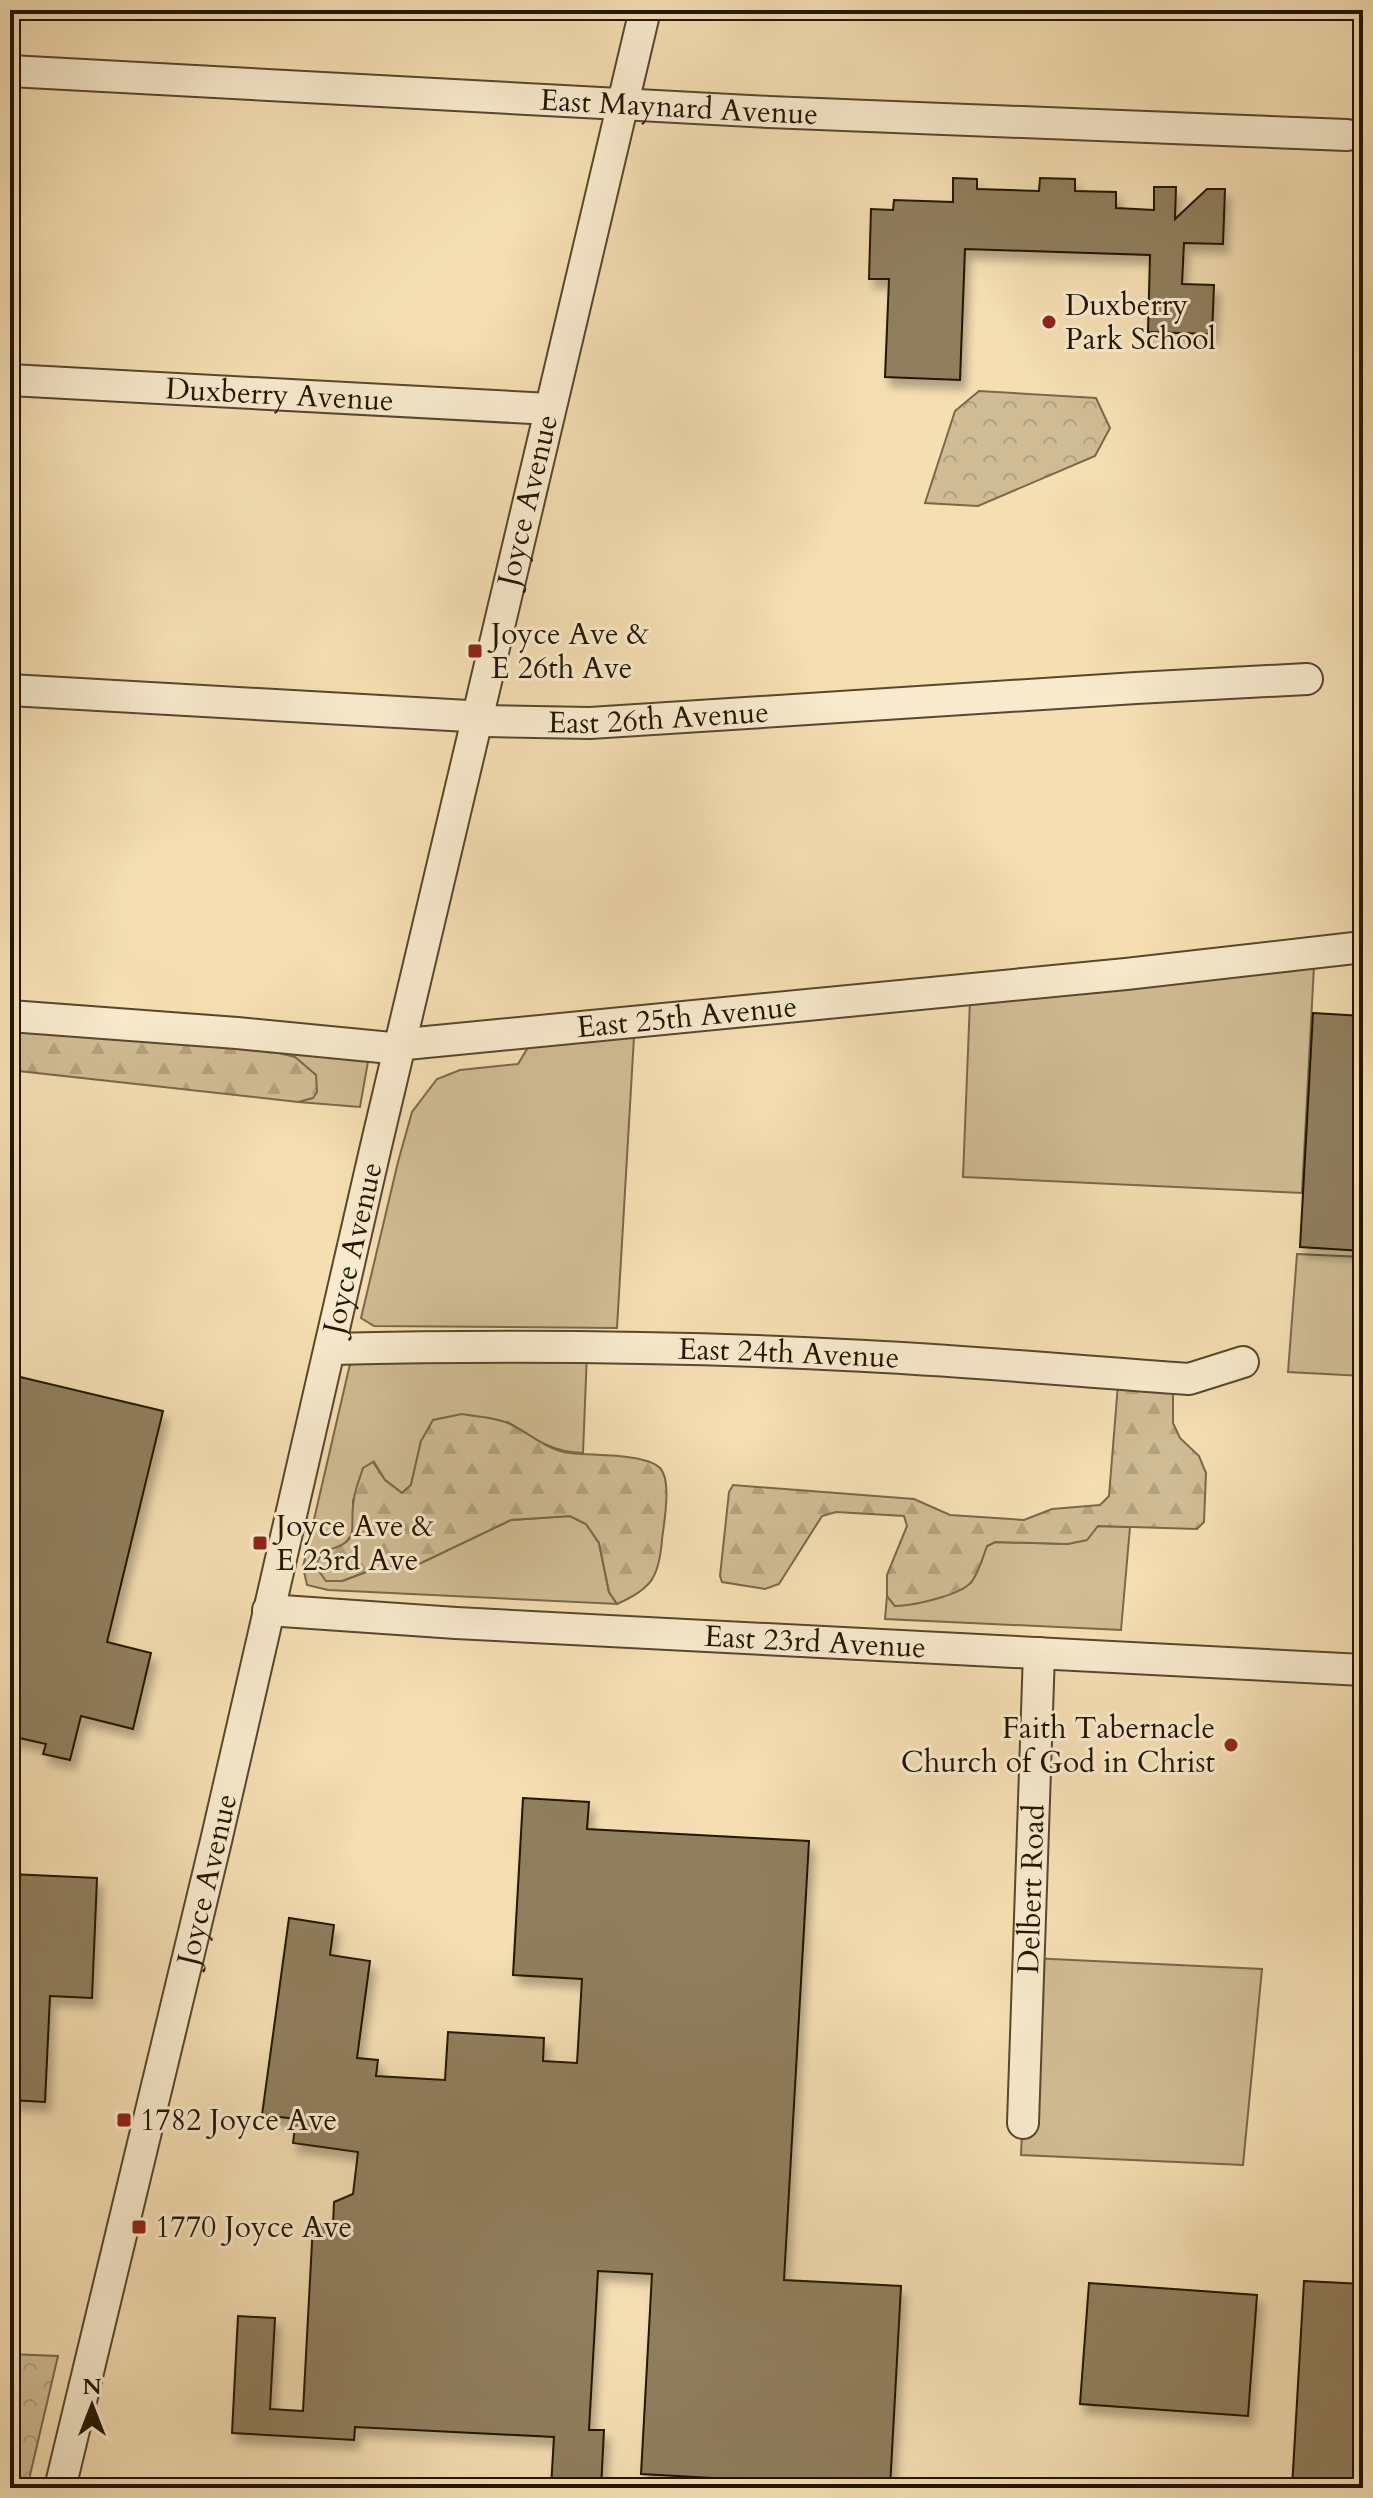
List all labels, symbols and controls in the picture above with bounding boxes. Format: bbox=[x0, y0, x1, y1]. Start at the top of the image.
street label: East Maynard Avenue bbox=[539, 80, 819, 135]
place label: Duxberry Park School bbox=[1065, 285, 1216, 360]
marker: Duxberry Park School bbox=[1040, 313, 1058, 331]
street label: Duxberry Avenue bbox=[164, 368, 395, 422]
street label: Joyce Avenue bbox=[487, 410, 568, 594]
place label: Joyce Ave & E 26th Ave bbox=[487, 614, 649, 689]
marker: Joyce Ave & E 26th Ave bbox=[466, 642, 484, 660]
street label: East 26th Avenue bbox=[548, 692, 770, 744]
street label: East 25th Avenue bbox=[575, 986, 799, 1048]
street label: Joyce Avenue bbox=[312, 1158, 393, 1342]
street label: East 24th Avenue bbox=[678, 1329, 900, 1379]
place label: Joyce Ave & E 23rd Ave bbox=[272, 1506, 434, 1581]
marker: Joyce Ave & E 23rd Ave bbox=[251, 1534, 269, 1552]
street label: East 23rd Avenue bbox=[703, 1616, 927, 1668]
place label: Faith Tabernacle Church of God in Christ bbox=[901, 1708, 1216, 1783]
marker: Faith Tabernacle Church of God in Christ bbox=[1222, 1736, 1240, 1754]
street label: Joyce Avenue bbox=[166, 1790, 247, 1973]
street label: Delbert Road bbox=[1008, 1804, 1055, 1975]
place label: 1782 Joyce Ave bbox=[140, 2100, 337, 2141]
marker: 1782 Joyce Ave bbox=[115, 2111, 133, 2129]
place label: 1770 Joyce Ave bbox=[155, 2207, 352, 2248]
marker: 1770 Joyce Ave bbox=[130, 2218, 148, 2236]
north arrow bbox=[52, 2366, 132, 2446]
text: N bbox=[82, 2372, 102, 2402]

